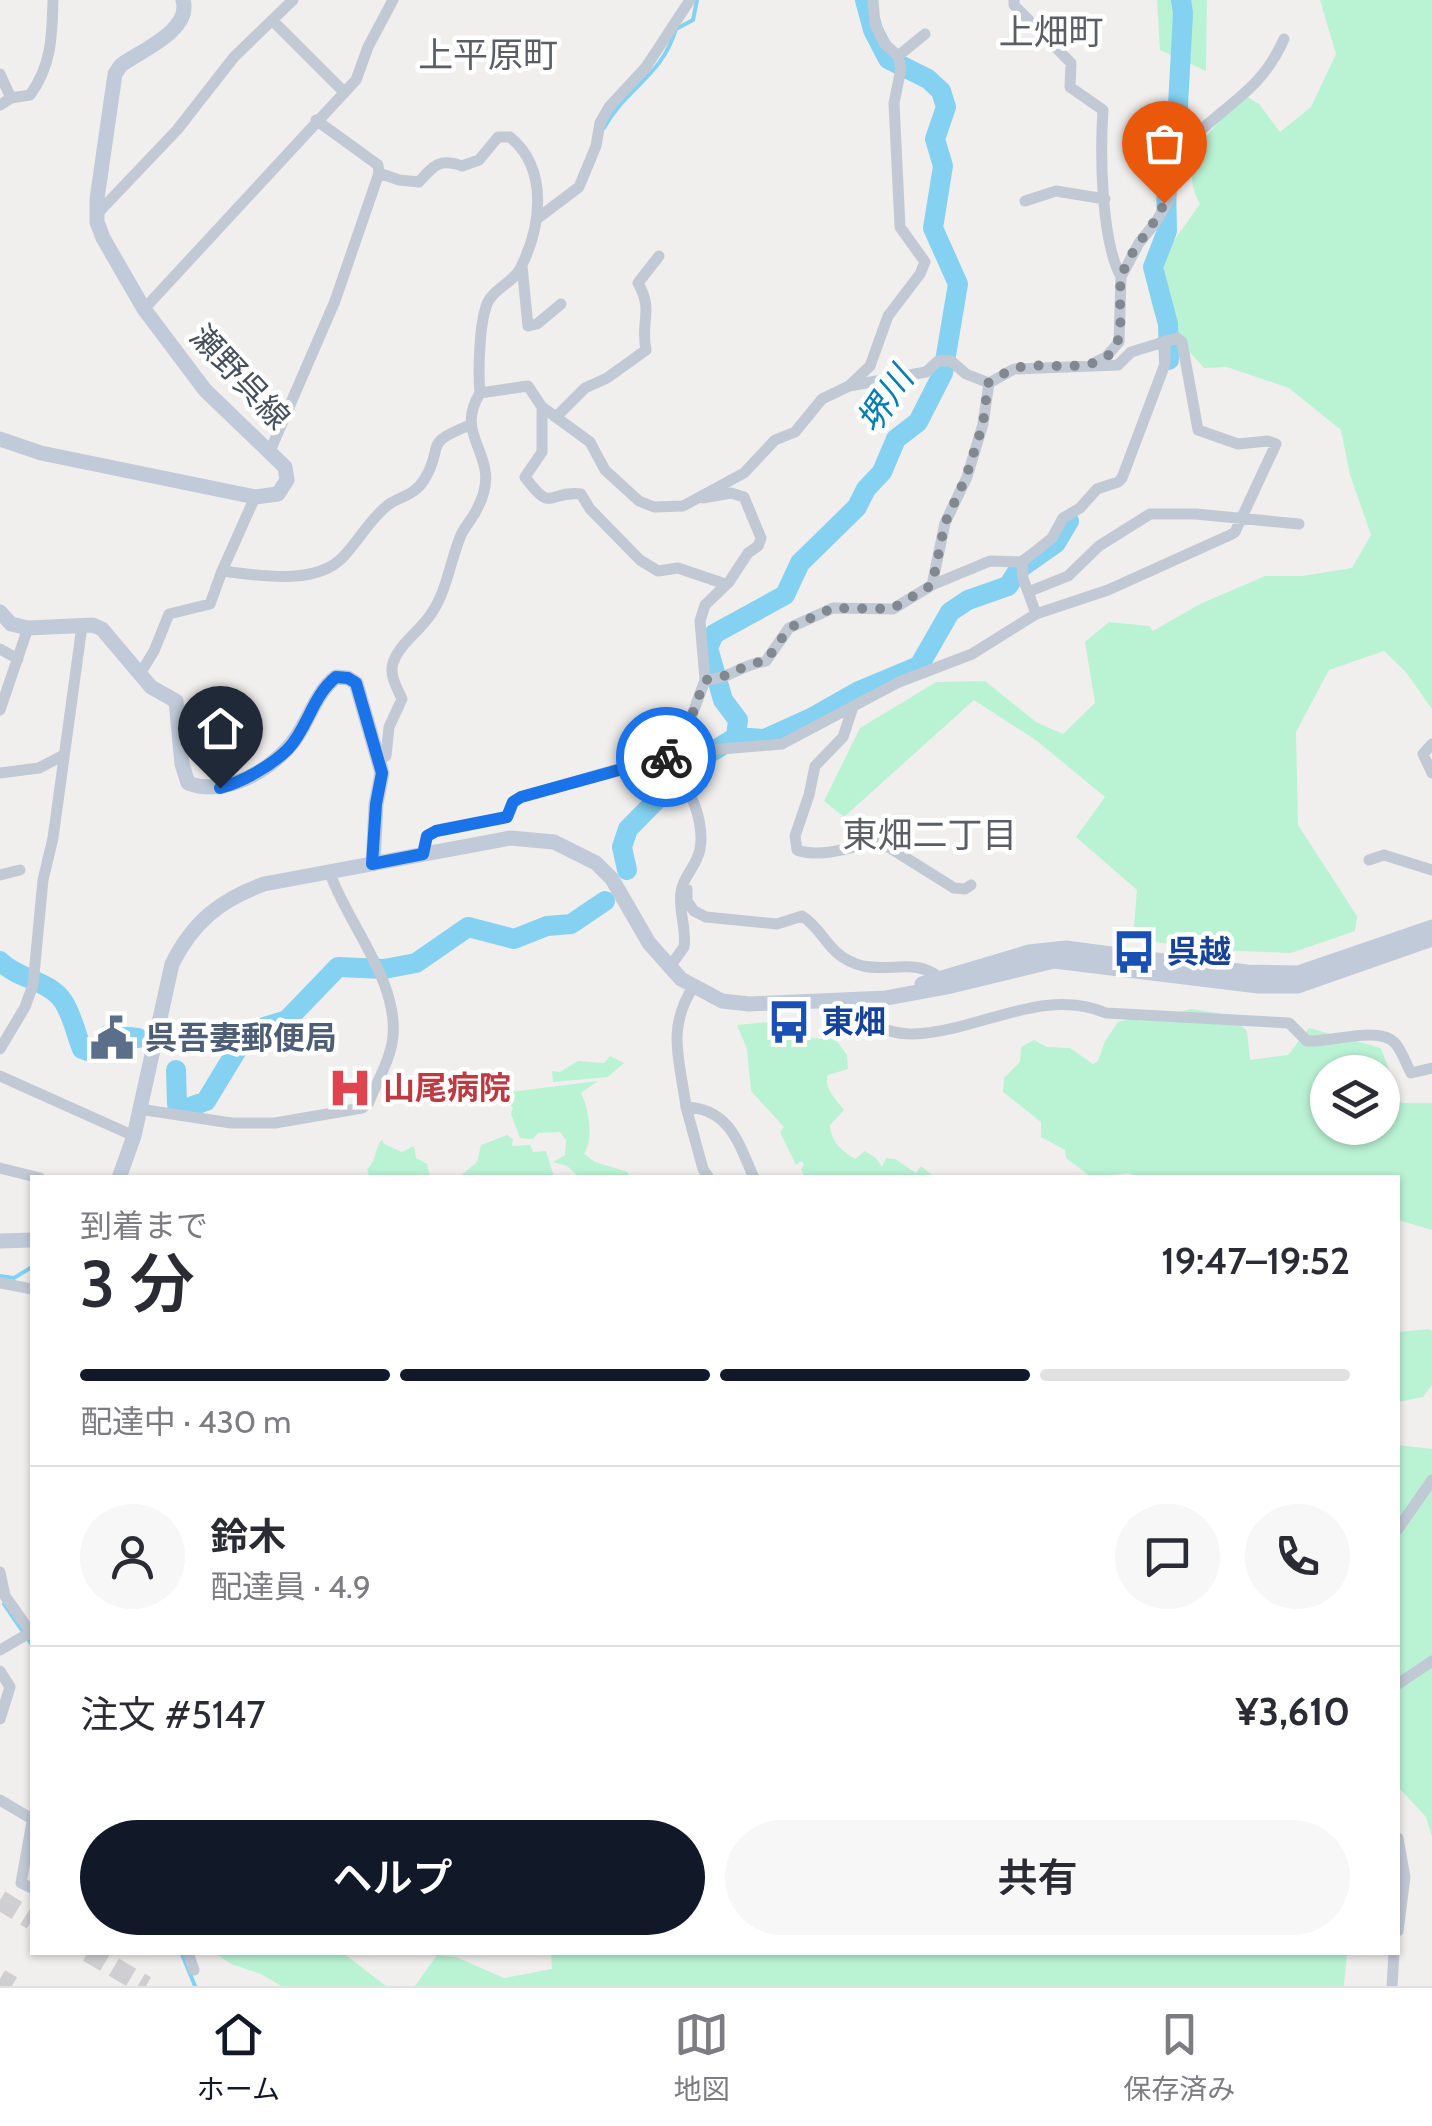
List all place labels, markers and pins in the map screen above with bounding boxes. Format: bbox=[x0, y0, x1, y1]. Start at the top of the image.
pin bbox=[1122, 101, 1207, 204]
pin bbox=[178, 686, 263, 789]
bus stop icon: 呉越 bbox=[1110, 928, 1158, 976]
place label: 呉越 bbox=[1167, 932, 1231, 971]
bus stop icon: 東畑 bbox=[765, 998, 813, 1046]
place label: 東畑 bbox=[822, 1002, 886, 1041]
public building icon: 呉吾妻郵便局 bbox=[88, 1014, 136, 1062]
place label: 呉吾妻郵便局 bbox=[145, 1018, 337, 1057]
hospital icon: 山尾病院 bbox=[326, 1064, 374, 1112]
place label: 山尾病院 bbox=[383, 1068, 511, 1107]

